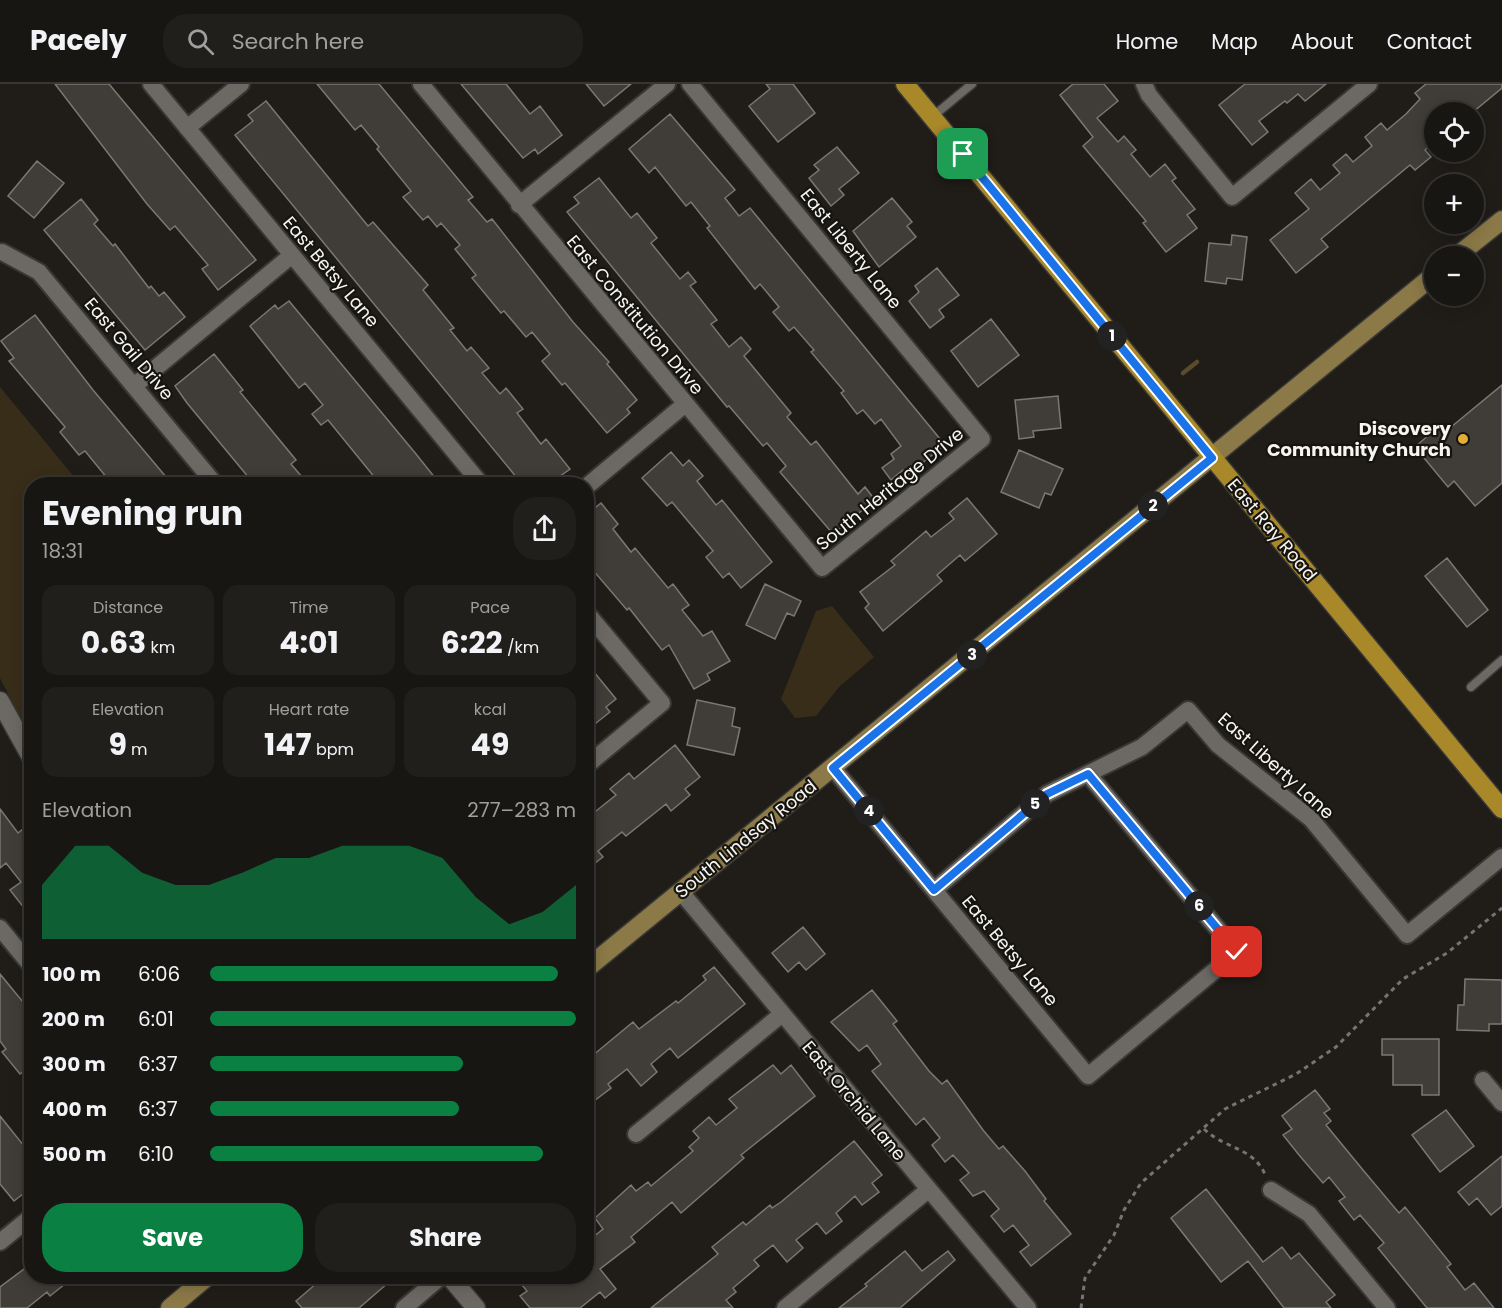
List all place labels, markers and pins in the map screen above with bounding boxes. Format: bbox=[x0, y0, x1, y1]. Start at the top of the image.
pin bbox=[937, 128, 988, 179]
pin: 1 bbox=[1097, 321, 1127, 351]
place label: Discovery Community Church bbox=[1267, 416, 1452, 462]
marker: Discovery Community Church bbox=[1456, 432, 1470, 446]
pin: 2 bbox=[1138, 491, 1168, 521]
pin: 3 bbox=[957, 640, 987, 670]
pin: 5 bbox=[1020, 789, 1050, 819]
pin: 4 bbox=[854, 796, 884, 826]
pin: 6 bbox=[1184, 891, 1214, 921]
pin bbox=[1211, 926, 1262, 977]

